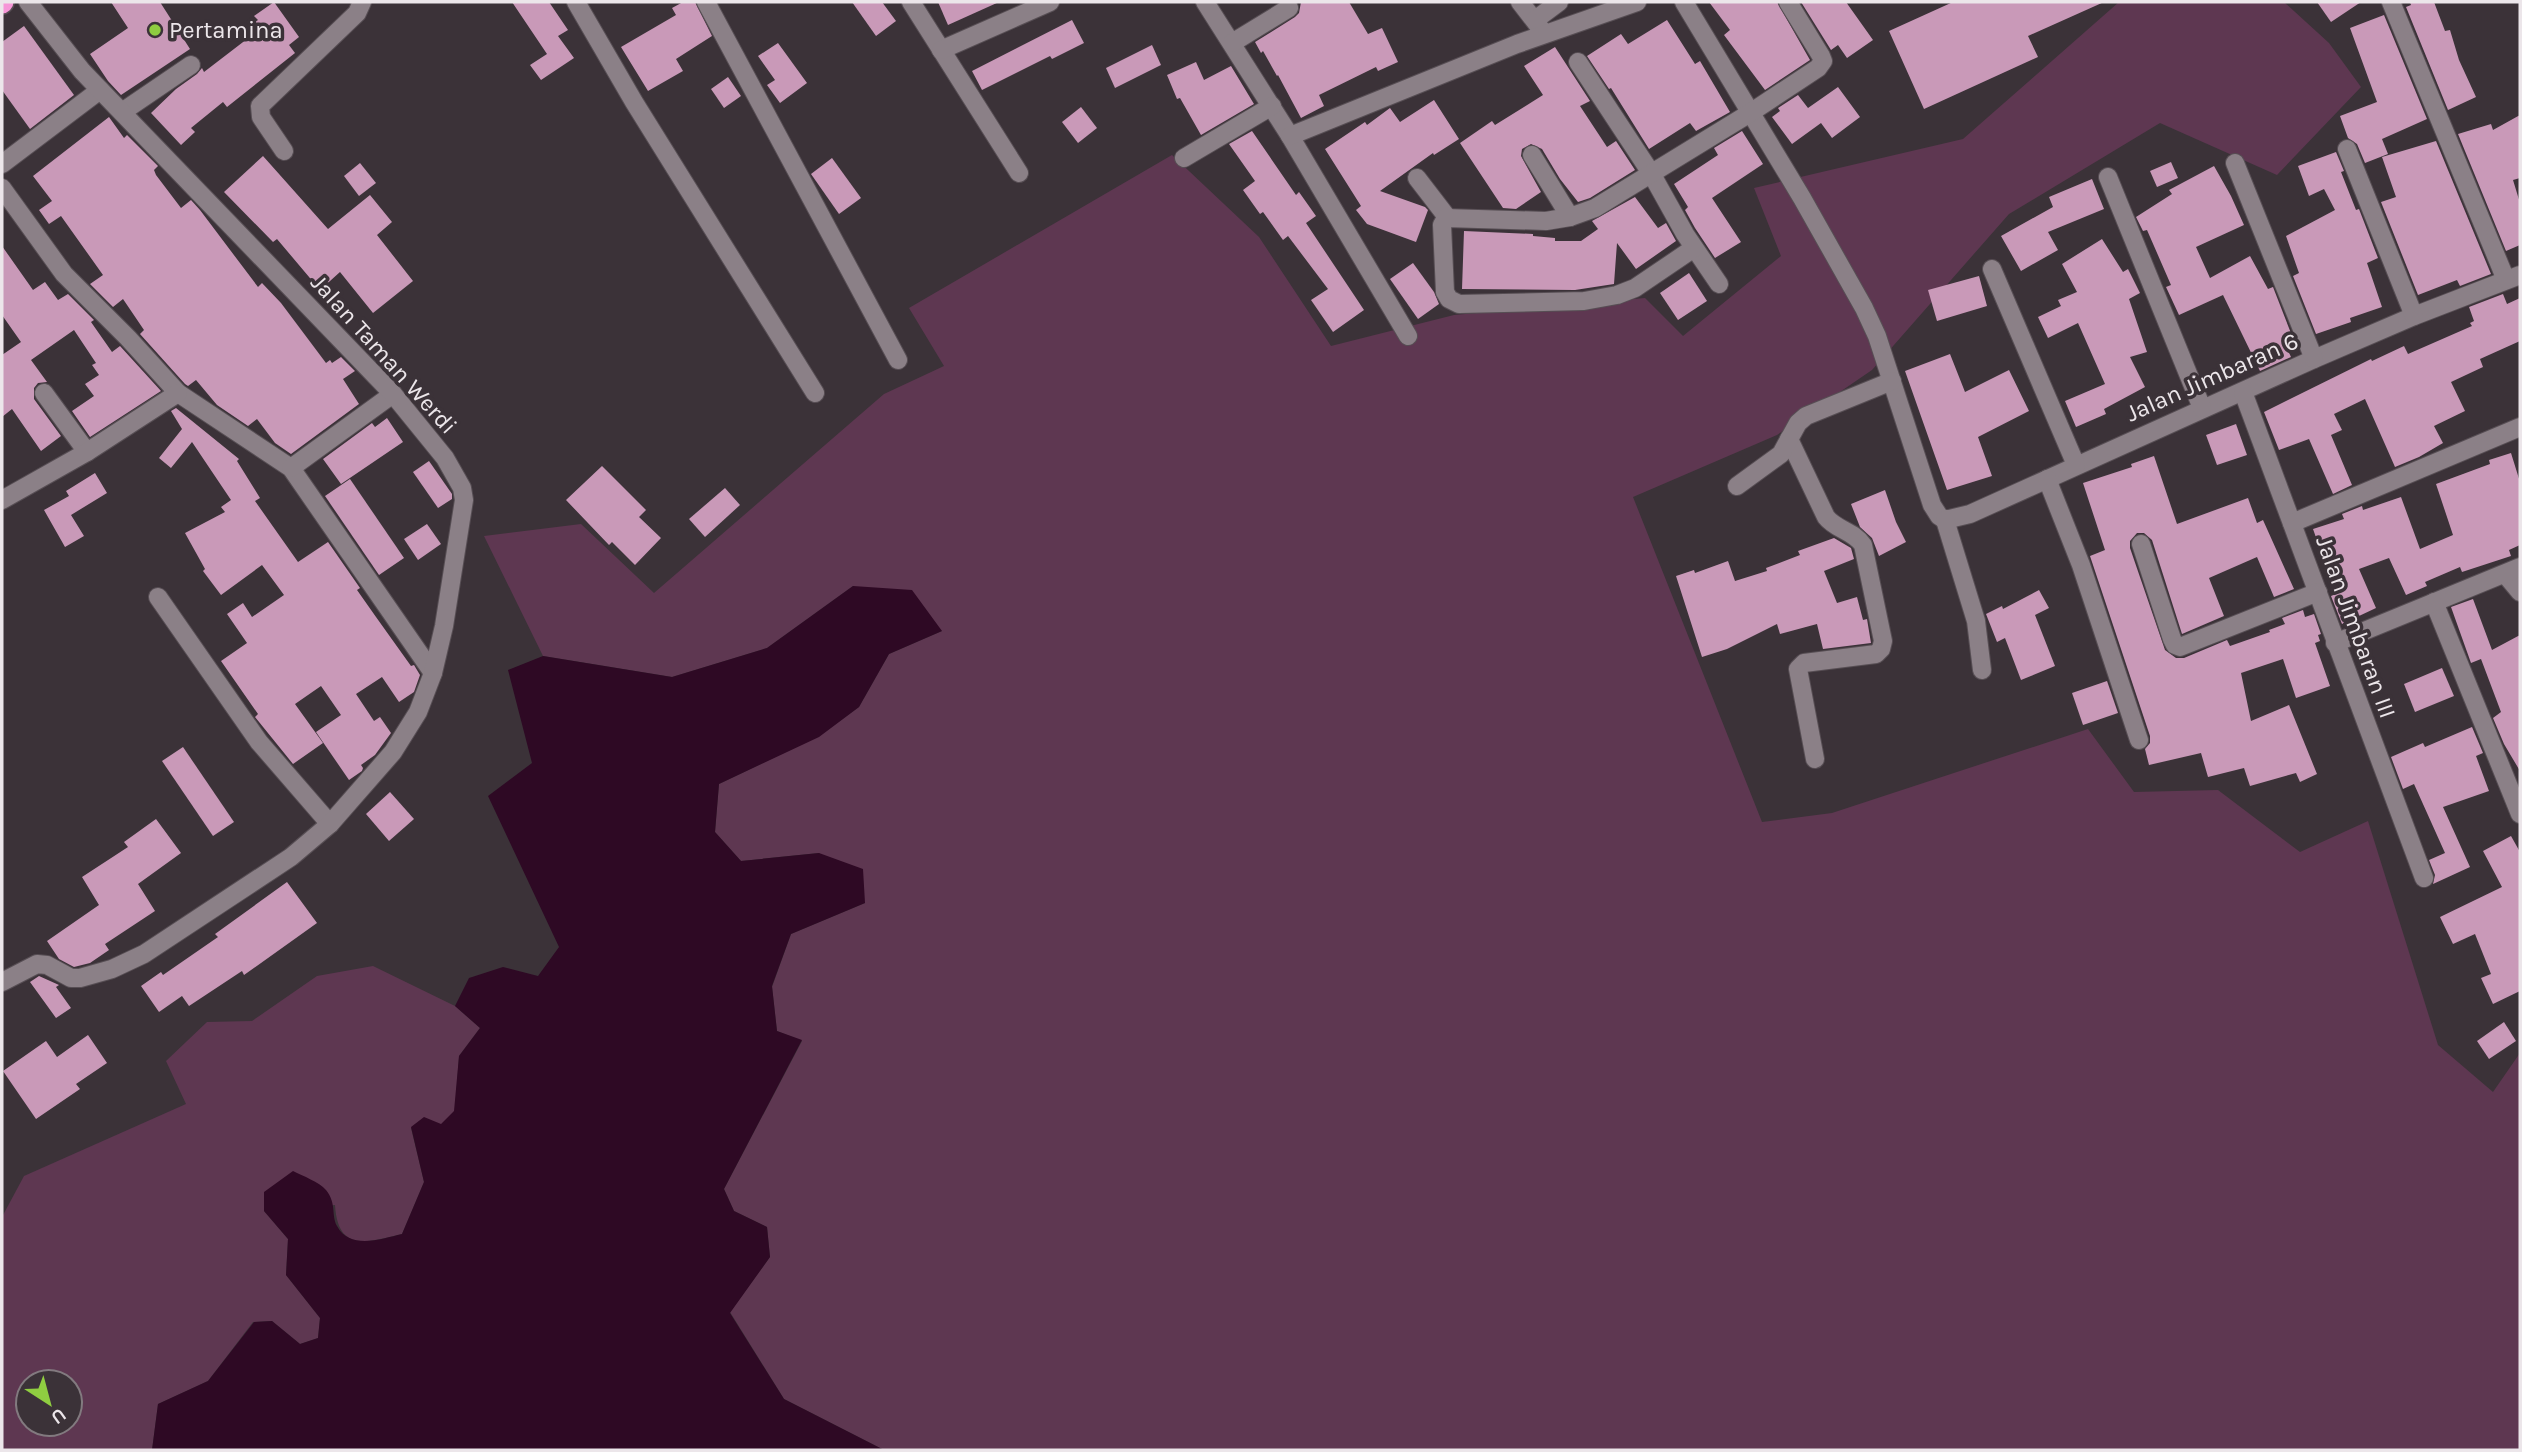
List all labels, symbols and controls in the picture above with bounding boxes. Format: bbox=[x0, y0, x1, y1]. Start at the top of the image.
place label: Pertamina bbox=[169, 16, 283, 44]
marker: Pertamina bbox=[147, 22, 163, 38]
street label: Jalan Taman Werdi bbox=[305, 268, 463, 440]
street label: Jalan Jimbaran 6 bbox=[2122, 326, 2302, 428]
street label: Jalan Jimbaran III bbox=[2310, 532, 2402, 722]
north arrow bbox=[14, 1368, 84, 1438]
text: U bbox=[47, 1403, 70, 1429]

